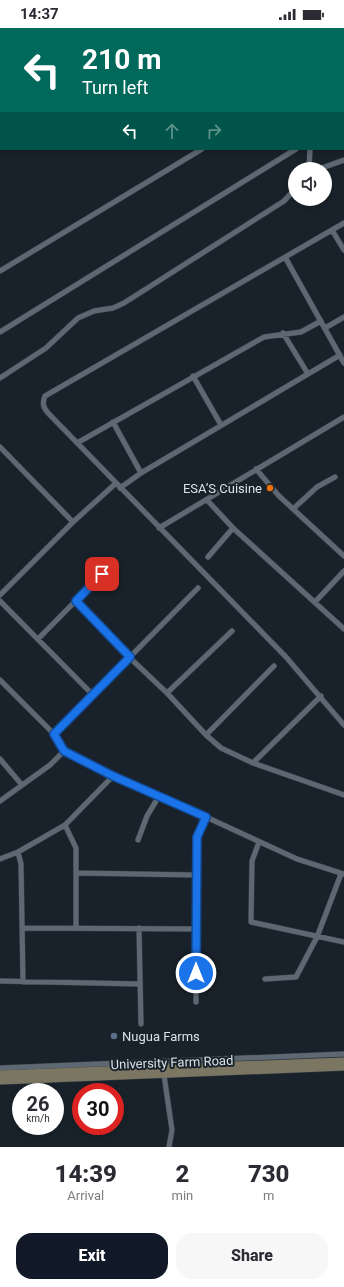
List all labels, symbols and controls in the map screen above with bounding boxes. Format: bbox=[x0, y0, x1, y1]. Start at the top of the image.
text: 14:37 bbox=[20, 5, 59, 23]
text: 210 m bbox=[82, 43, 161, 76]
icon: left bbox=[16, 44, 68, 96]
text: Turn left bbox=[82, 77, 148, 98]
icon: left bbox=[119, 120, 141, 142]
icon: ahead bbox=[161, 120, 183, 142]
icon: right bbox=[203, 120, 225, 142]
map controls bbox=[288, 162, 332, 206]
button: sound bbox=[288, 162, 332, 206]
place label: ESA’S Cuisine bbox=[183, 481, 262, 496]
marker: ESA’S Cuisine bbox=[265, 483, 275, 493]
pin bbox=[85, 557, 119, 591]
icon: arrive bbox=[91, 563, 113, 585]
position arrow bbox=[175, 952, 217, 994]
place label: Nugua Farms bbox=[122, 1029, 200, 1044]
marker: Nugua Farms bbox=[109, 1031, 119, 1041]
street label: University Farm Road bbox=[110, 1053, 234, 1072]
speed limit sign: 30 bbox=[72, 1083, 124, 1135]
text: 26 bbox=[27, 1092, 49, 1116]
text: km/h bbox=[26, 1113, 50, 1124]
text: 14:39 bbox=[55, 1160, 117, 1188]
text: 2 bbox=[175, 1160, 189, 1188]
text: 730 bbox=[248, 1160, 289, 1188]
text: Arrival bbox=[67, 1188, 104, 1203]
text: min bbox=[172, 1188, 193, 1203]
text: m bbox=[263, 1188, 274, 1203]
button: Exit bbox=[16, 1233, 168, 1279]
button: Share bbox=[176, 1233, 328, 1279]

